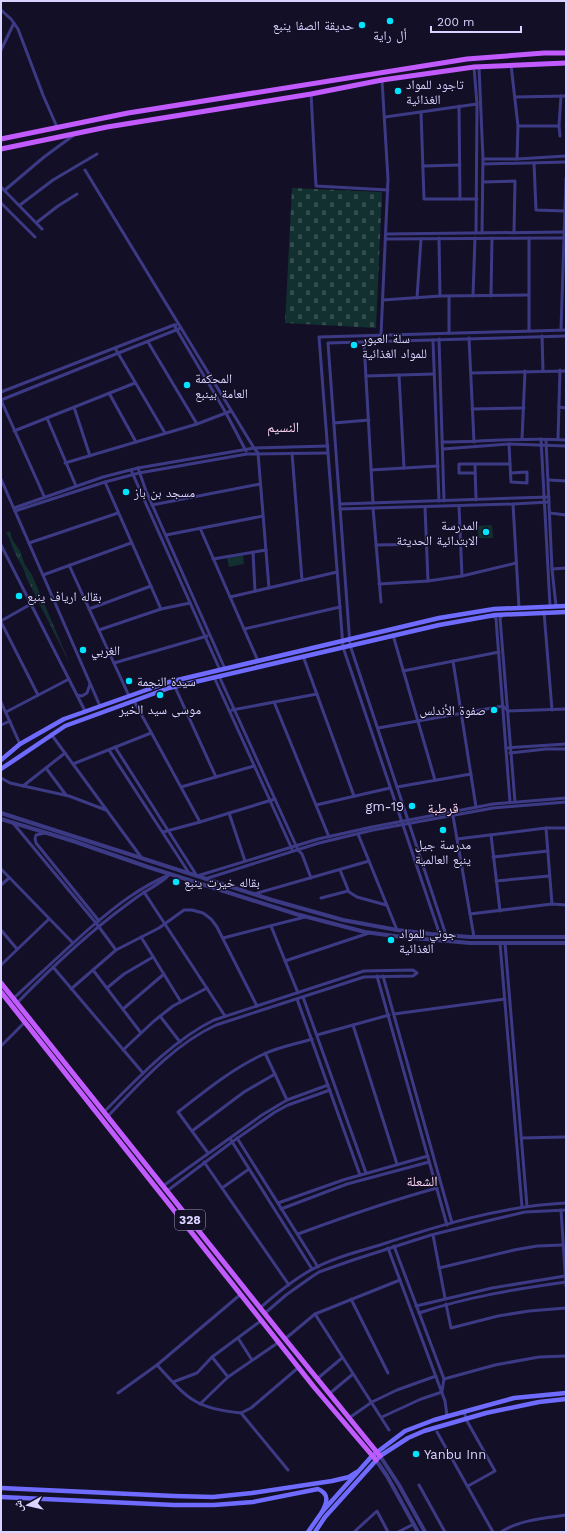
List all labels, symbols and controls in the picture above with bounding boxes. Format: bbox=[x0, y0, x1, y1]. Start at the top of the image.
scale bar bbox=[431, 8, 521, 34]
text: 200 m bbox=[437, 15, 474, 29]
marker: أل راية bbox=[385, 16, 395, 26]
place label: حديقة الصفا ينبع bbox=[273, 18, 354, 35]
marker: حديقة الصفا ينبع bbox=[357, 20, 367, 30]
place label: أل راية bbox=[373, 28, 407, 44]
place label: تاجود للمواد الغذائية bbox=[406, 77, 464, 107]
marker: تاجود للمواد الغذائية bbox=[393, 86, 403, 96]
place label: سلة العبور للمواد الغذائية bbox=[361, 331, 427, 362]
marker: سلة العبور للمواد الغذائية bbox=[349, 340, 359, 350]
place label: المحكمة العامة بينبع bbox=[195, 371, 248, 403]
marker: المحكمة العامة بينبع bbox=[182, 380, 192, 390]
district label: النسيم bbox=[267, 419, 299, 437]
place label: مسجد بن باز bbox=[133, 485, 195, 501]
marker: مسجد بن باز bbox=[121, 487, 131, 497]
place label: المدرسة الابتدائية الحديثة bbox=[396, 518, 478, 548]
marker: المدرسة الابتدائية الحديثة bbox=[481, 527, 491, 537]
place label: بقاله ارياف ينبع bbox=[27, 589, 102, 606]
marker: بقاله ارياف ينبع bbox=[14, 591, 24, 601]
place label: الغربي bbox=[91, 643, 120, 661]
marker: الغربي bbox=[78, 645, 88, 655]
place label: سيدة النجمة bbox=[137, 674, 196, 689]
marker: سيدة النجمة bbox=[124, 676, 134, 686]
marker: موسى سيد الخير bbox=[155, 690, 165, 700]
place label: موسى سيد الخير bbox=[118, 702, 201, 718]
place label: صفوة الأندلس bbox=[419, 703, 486, 719]
marker: صفوة الأندلس bbox=[489, 705, 499, 715]
place label: gm-19 bbox=[366, 799, 404, 814]
district label: قرطبة bbox=[427, 800, 459, 817]
marker: gm-19 bbox=[407, 801, 417, 811]
marker: مدرسة جيل ينبع العالمية bbox=[438, 825, 448, 835]
place label: مدرسة جيل ينبع العالمية bbox=[415, 837, 471, 869]
place label: بقاله خيرت ينبع bbox=[184, 875, 260, 892]
marker: بقاله خيرت ينبع bbox=[171, 877, 181, 887]
place label: جوني للمواد الغذائية bbox=[399, 926, 456, 956]
marker: جوني للمواد الغذائية bbox=[386, 935, 396, 945]
district label: الشعلة bbox=[406, 1173, 438, 1189]
road number: 328 bbox=[175, 1210, 205, 1230]
place label: Yanbu Inn bbox=[424, 1447, 486, 1462]
marker: Yanbu Inn bbox=[411, 1449, 421, 1459]
north arrow bbox=[8, 1485, 48, 1525]
text: ش bbox=[11, 1499, 27, 1513]

